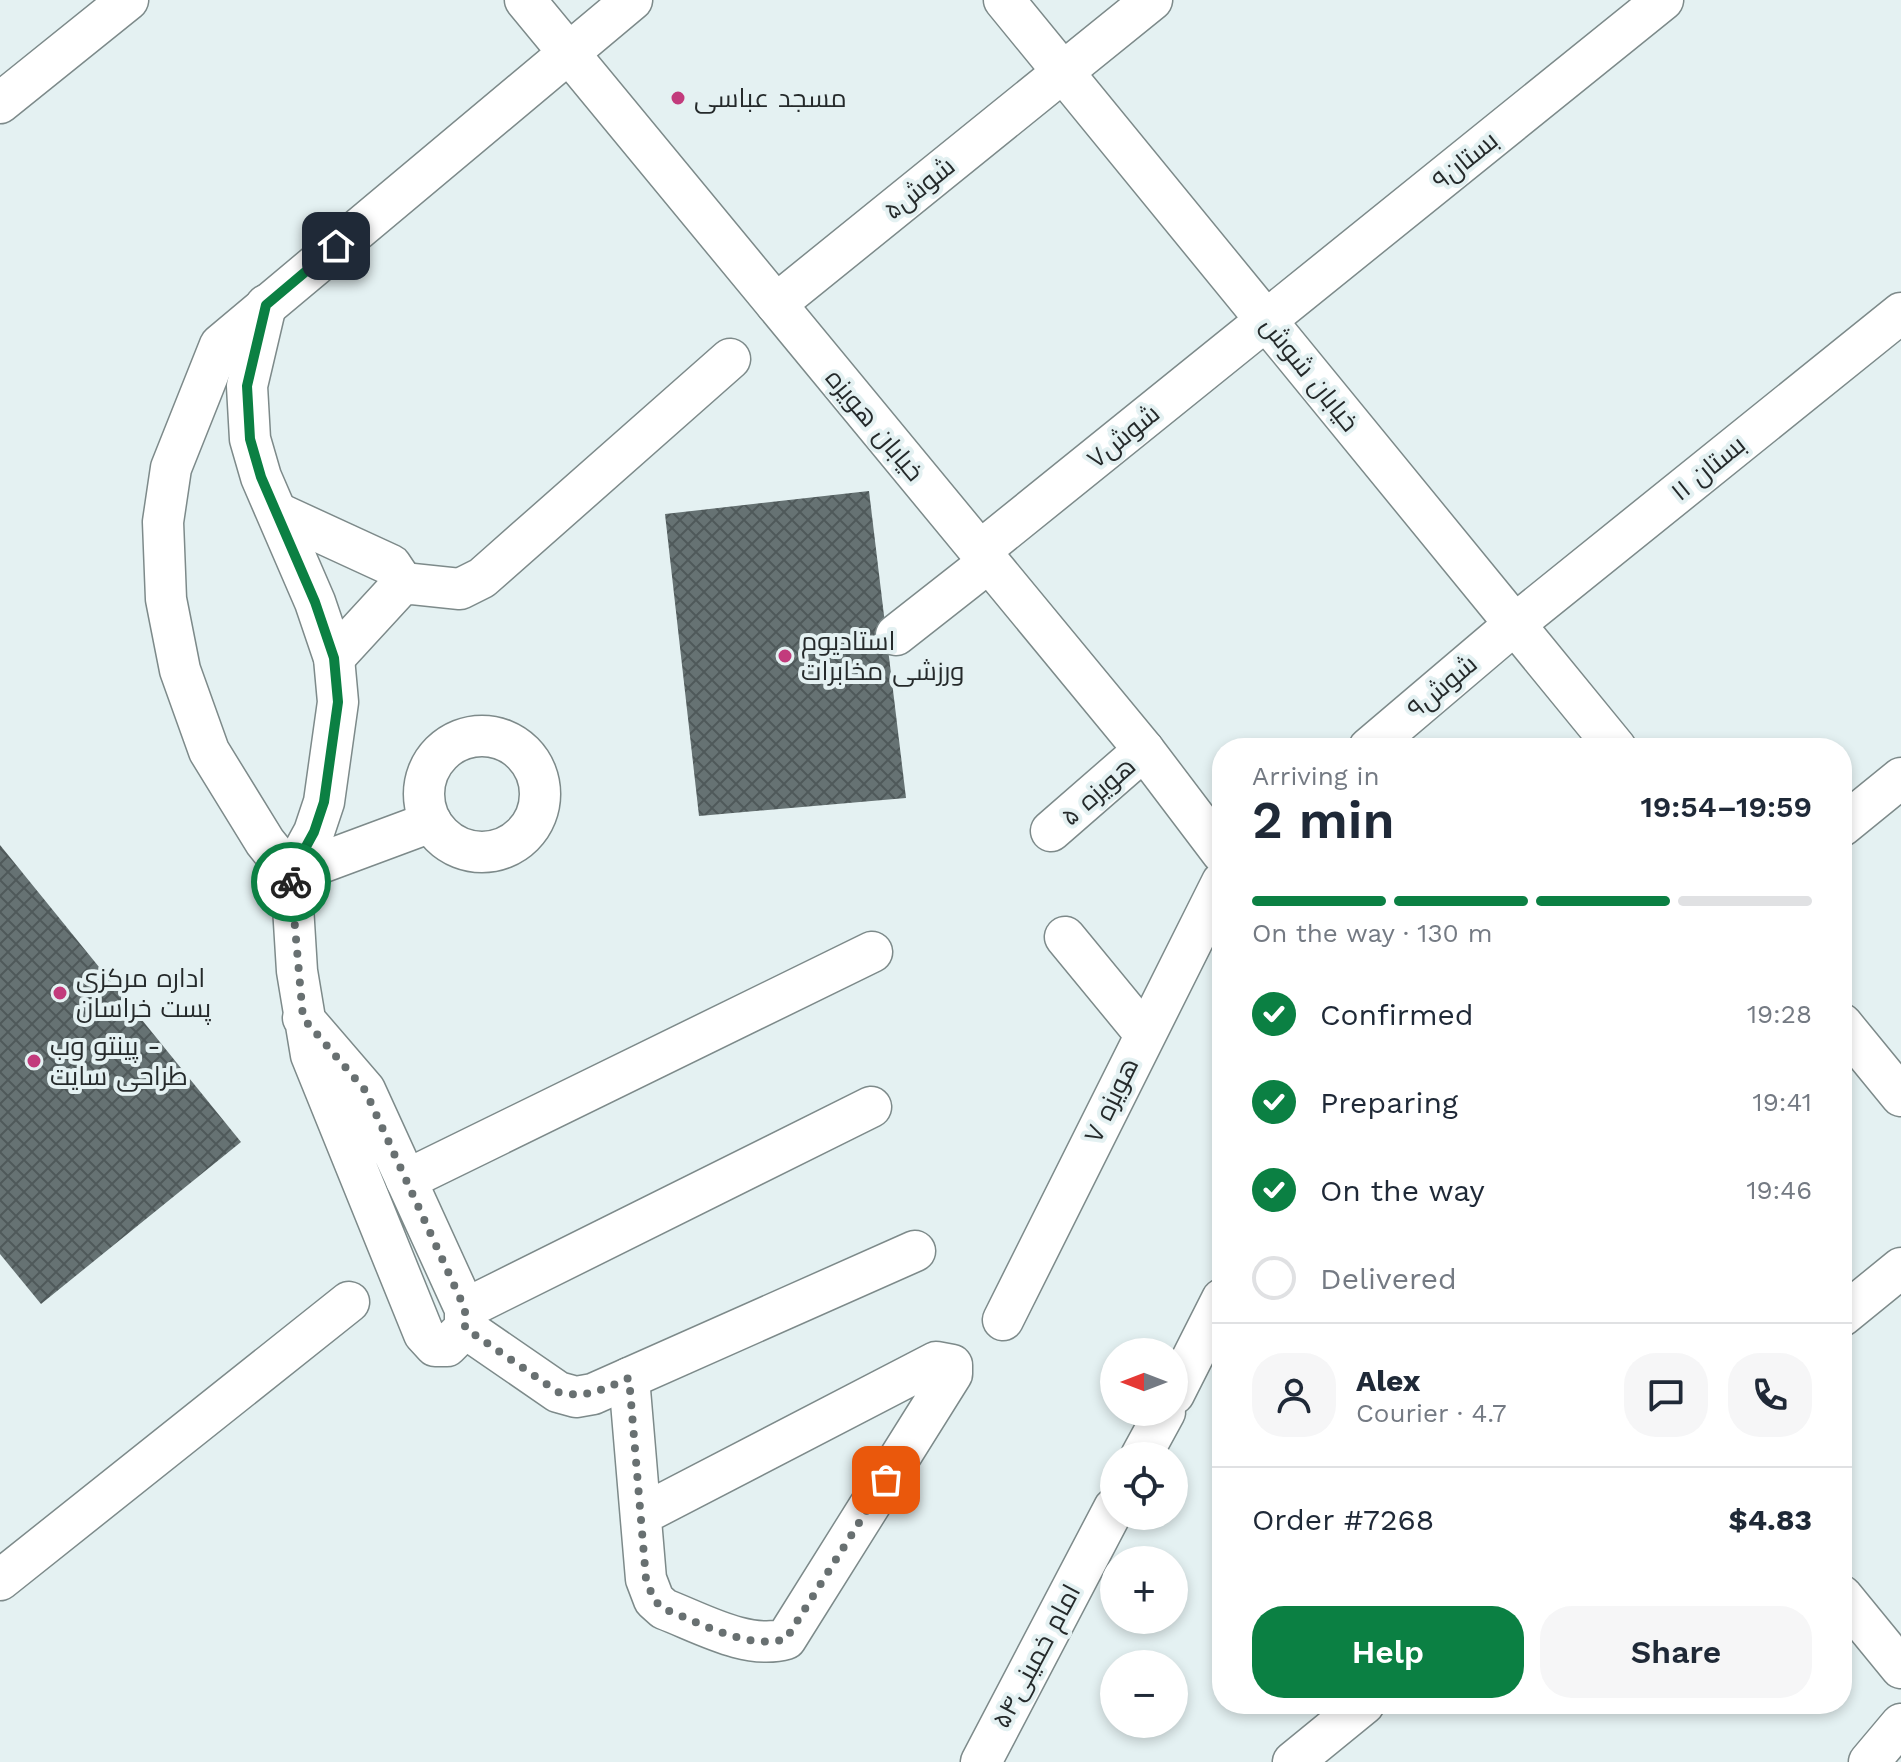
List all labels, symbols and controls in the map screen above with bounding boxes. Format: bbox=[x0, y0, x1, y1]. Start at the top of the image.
place label: مسجد عباسی bbox=[694, 83, 847, 114]
marker: مسجد عباسی bbox=[669, 89, 687, 107]
street label: بستان۹ bbox=[1426, 125, 1504, 195]
street label: شوش۵ bbox=[878, 150, 961, 226]
pin bbox=[302, 212, 370, 280]
icon: home bbox=[314, 224, 358, 268]
street label: خیابان شوش bbox=[1254, 311, 1365, 438]
street label: خیابان هویزه bbox=[820, 363, 930, 487]
street label: شوش۷ bbox=[1081, 398, 1166, 475]
street label: بستان ۱۱ bbox=[1665, 429, 1751, 507]
place label: استادیوم ورزشی مخابرات bbox=[801, 626, 965, 687]
marker: استادیوم ورزشی مخابرات bbox=[776, 647, 794, 665]
street label: شوش۹ bbox=[1401, 648, 1484, 724]
street label: هویزه ۵ bbox=[1055, 751, 1141, 831]
text: Arriving in bbox=[1252, 761, 1380, 791]
text: 19:54–19:59 bbox=[1640, 789, 1812, 824]
text: 2 min bbox=[1252, 790, 1395, 851]
courier bbox=[251, 842, 331, 922]
icon: bike bbox=[269, 860, 313, 904]
text: On the way · 130 m bbox=[1252, 918, 1492, 948]
place label: اداره مرکزی پست خراسان bbox=[76, 963, 211, 1025]
marker: اداره مرکزی پست خراسان bbox=[51, 984, 69, 1002]
icon: check bbox=[1252, 992, 1296, 1036]
text: Confirmed bbox=[1320, 997, 1474, 1032]
text: 19:28 bbox=[1747, 999, 1812, 1029]
place label: پینتو وب - طراحی سایت bbox=[50, 1031, 188, 1092]
marker: پینتو وب - طراحی سایت bbox=[25, 1052, 43, 1070]
street label: هویزه ۷ bbox=[1078, 1053, 1144, 1147]
icon: check bbox=[1252, 1080, 1296, 1124]
text: Preparing bbox=[1320, 1085, 1458, 1120]
text: 19:41 bbox=[1753, 1087, 1812, 1117]
icon: check bbox=[1252, 1168, 1296, 1212]
text: On the way bbox=[1320, 1173, 1485, 1208]
text: 19:46 bbox=[1746, 1175, 1812, 1205]
text: Delivered bbox=[1320, 1261, 1457, 1296]
north arrow bbox=[1100, 1338, 1188, 1426]
map controls bbox=[1100, 1338, 1188, 1738]
button: person bbox=[1252, 1353, 1336, 1437]
button: chat bbox=[1624, 1353, 1708, 1437]
button: phone bbox=[1728, 1353, 1812, 1437]
text: Alex bbox=[1356, 1363, 1420, 1398]
text: Courier · 4.7 bbox=[1356, 1398, 1506, 1428]
button: locate bbox=[1100, 1442, 1188, 1530]
pin bbox=[852, 1446, 920, 1514]
icon: bag bbox=[864, 1458, 908, 1502]
text: Order #7268 bbox=[1252, 1502, 1434, 1537]
text: $4.83 bbox=[1728, 1502, 1812, 1537]
button: + bbox=[1100, 1546, 1188, 1634]
street label: امام خمینی۵۴ bbox=[986, 1579, 1089, 1734]
button: Help bbox=[1252, 1606, 1524, 1698]
button: Share bbox=[1540, 1606, 1812, 1698]
button: − bbox=[1100, 1650, 1188, 1738]

